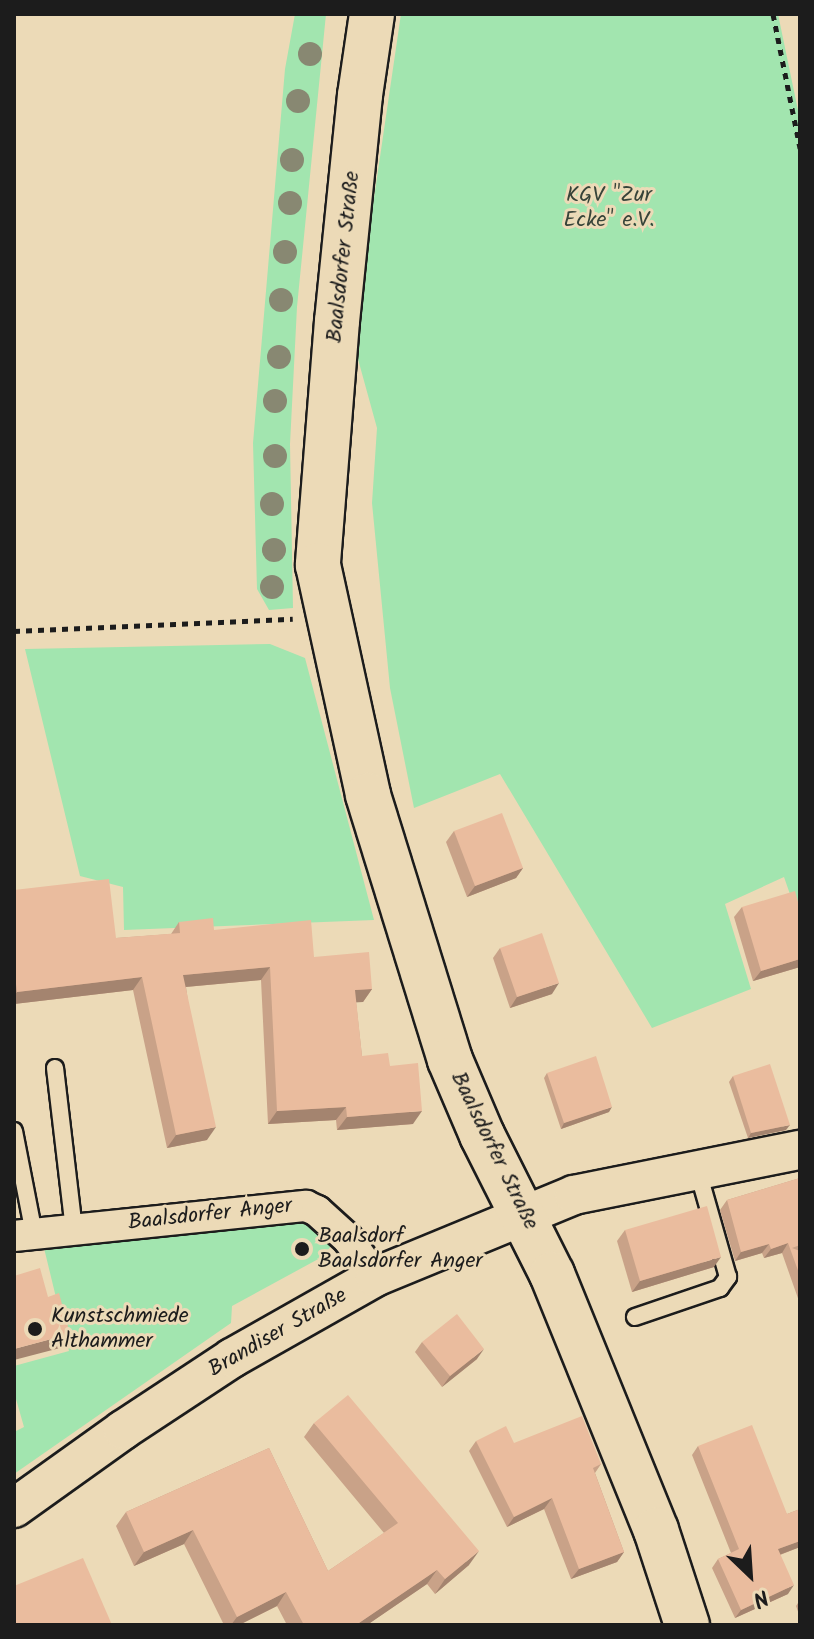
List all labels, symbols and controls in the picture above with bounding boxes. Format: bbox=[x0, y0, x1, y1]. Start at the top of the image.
street label: Baalsdorfer Straße bbox=[322, 170, 366, 344]
park label: KGV "Zur Ecke" e.V. bbox=[563, 182, 655, 234]
street label: Baalsdorfer Straße bbox=[444, 1068, 544, 1234]
street label: Baalsdorfer Anger bbox=[127, 1193, 293, 1237]
place label: Baalsdorf Baalsdorfer Anger bbox=[318, 1223, 483, 1274]
marker: Baalsdorf Baalsdorfer Anger bbox=[293, 1240, 311, 1258]
street label: Brandiser Straße bbox=[204, 1283, 352, 1383]
place label: Kunstschmiede Althammer bbox=[51, 1303, 189, 1354]
marker: Kunstschmiede Althammer bbox=[26, 1320, 44, 1338]
north arrow bbox=[710, 1535, 790, 1615]
text: N bbox=[747, 1578, 774, 1616]

